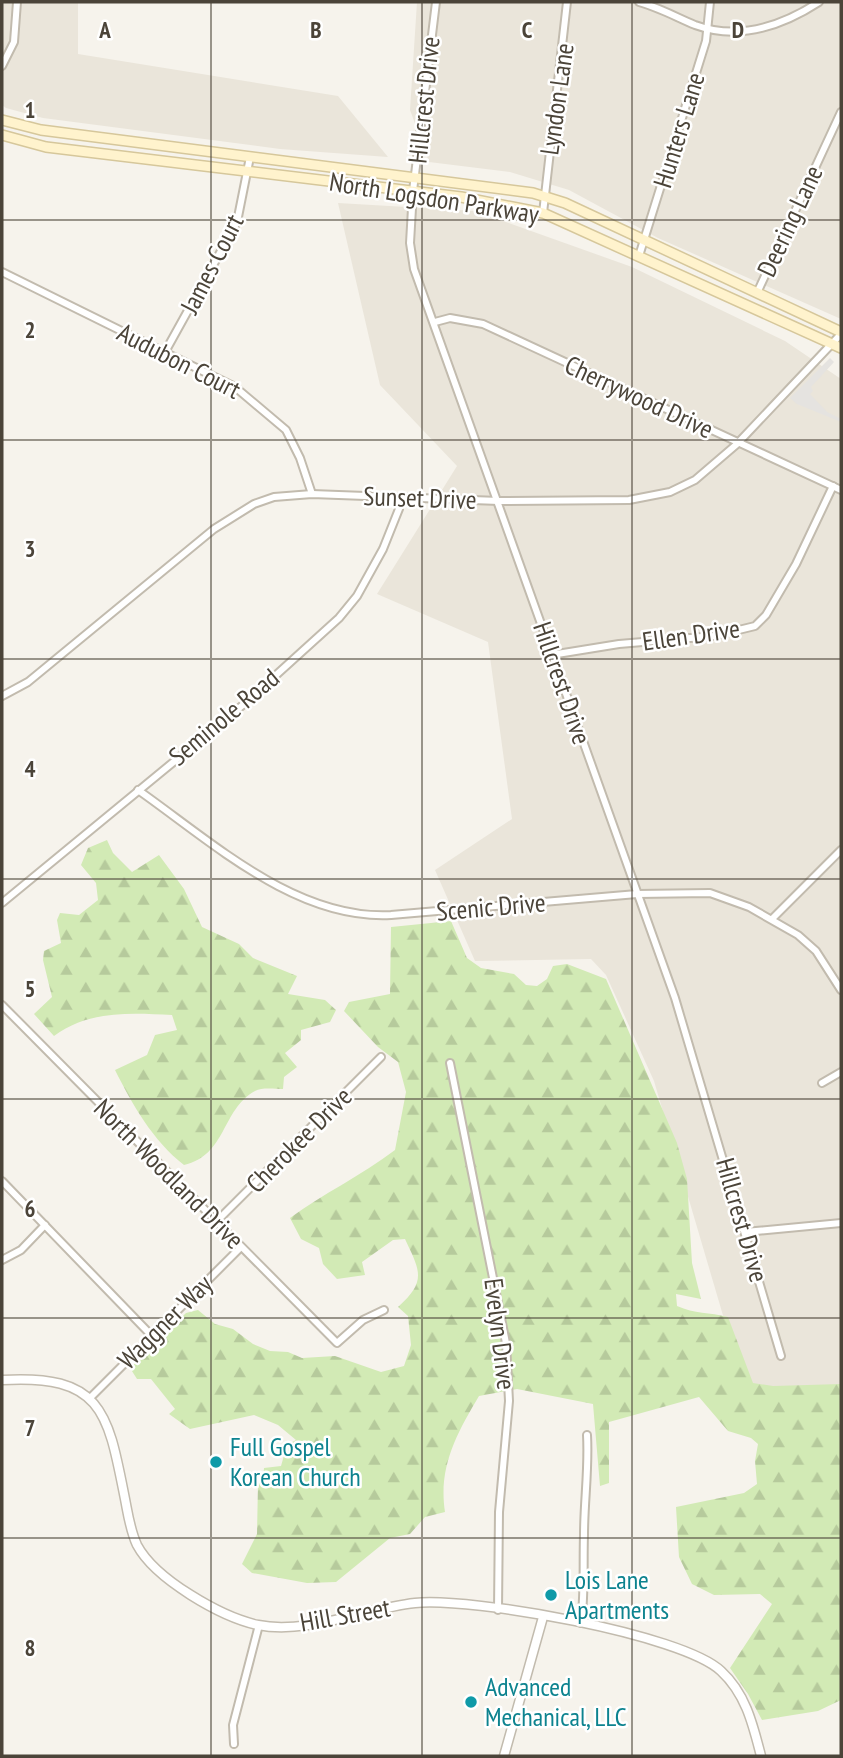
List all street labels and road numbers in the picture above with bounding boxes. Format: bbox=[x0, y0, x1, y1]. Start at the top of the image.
street label: Hillcrest Drive bbox=[400, 35, 447, 165]
street label: Lyndon Lane bbox=[532, 41, 581, 157]
street label: Hunters Lane bbox=[645, 68, 712, 191]
street label: Deering Lane bbox=[749, 160, 830, 282]
street label: North Logsdon Parkway bbox=[327, 165, 541, 230]
street label: James Court bbox=[172, 209, 251, 320]
street label: Audubon Court bbox=[112, 315, 246, 406]
street label: Cherrywood Drive bbox=[560, 348, 719, 445]
street label: Sunset Drive bbox=[363, 479, 477, 516]
street label: Ellen Drive bbox=[640, 611, 742, 658]
street label: Hillcrest Drive bbox=[526, 617, 599, 748]
street label: Seminole Road bbox=[162, 661, 286, 772]
street label: Scenic Drive bbox=[435, 885, 547, 928]
street label: Cherokee Drive bbox=[239, 1080, 359, 1200]
street label: North Woodland Drive bbox=[87, 1092, 251, 1256]
street label: Hillcrest Drive bbox=[709, 1154, 776, 1286]
street label: Waggner Way bbox=[110, 1267, 219, 1376]
street label: Evelyn Drive bbox=[477, 1276, 524, 1392]
street label: Hill Street bbox=[297, 1590, 393, 1639]

